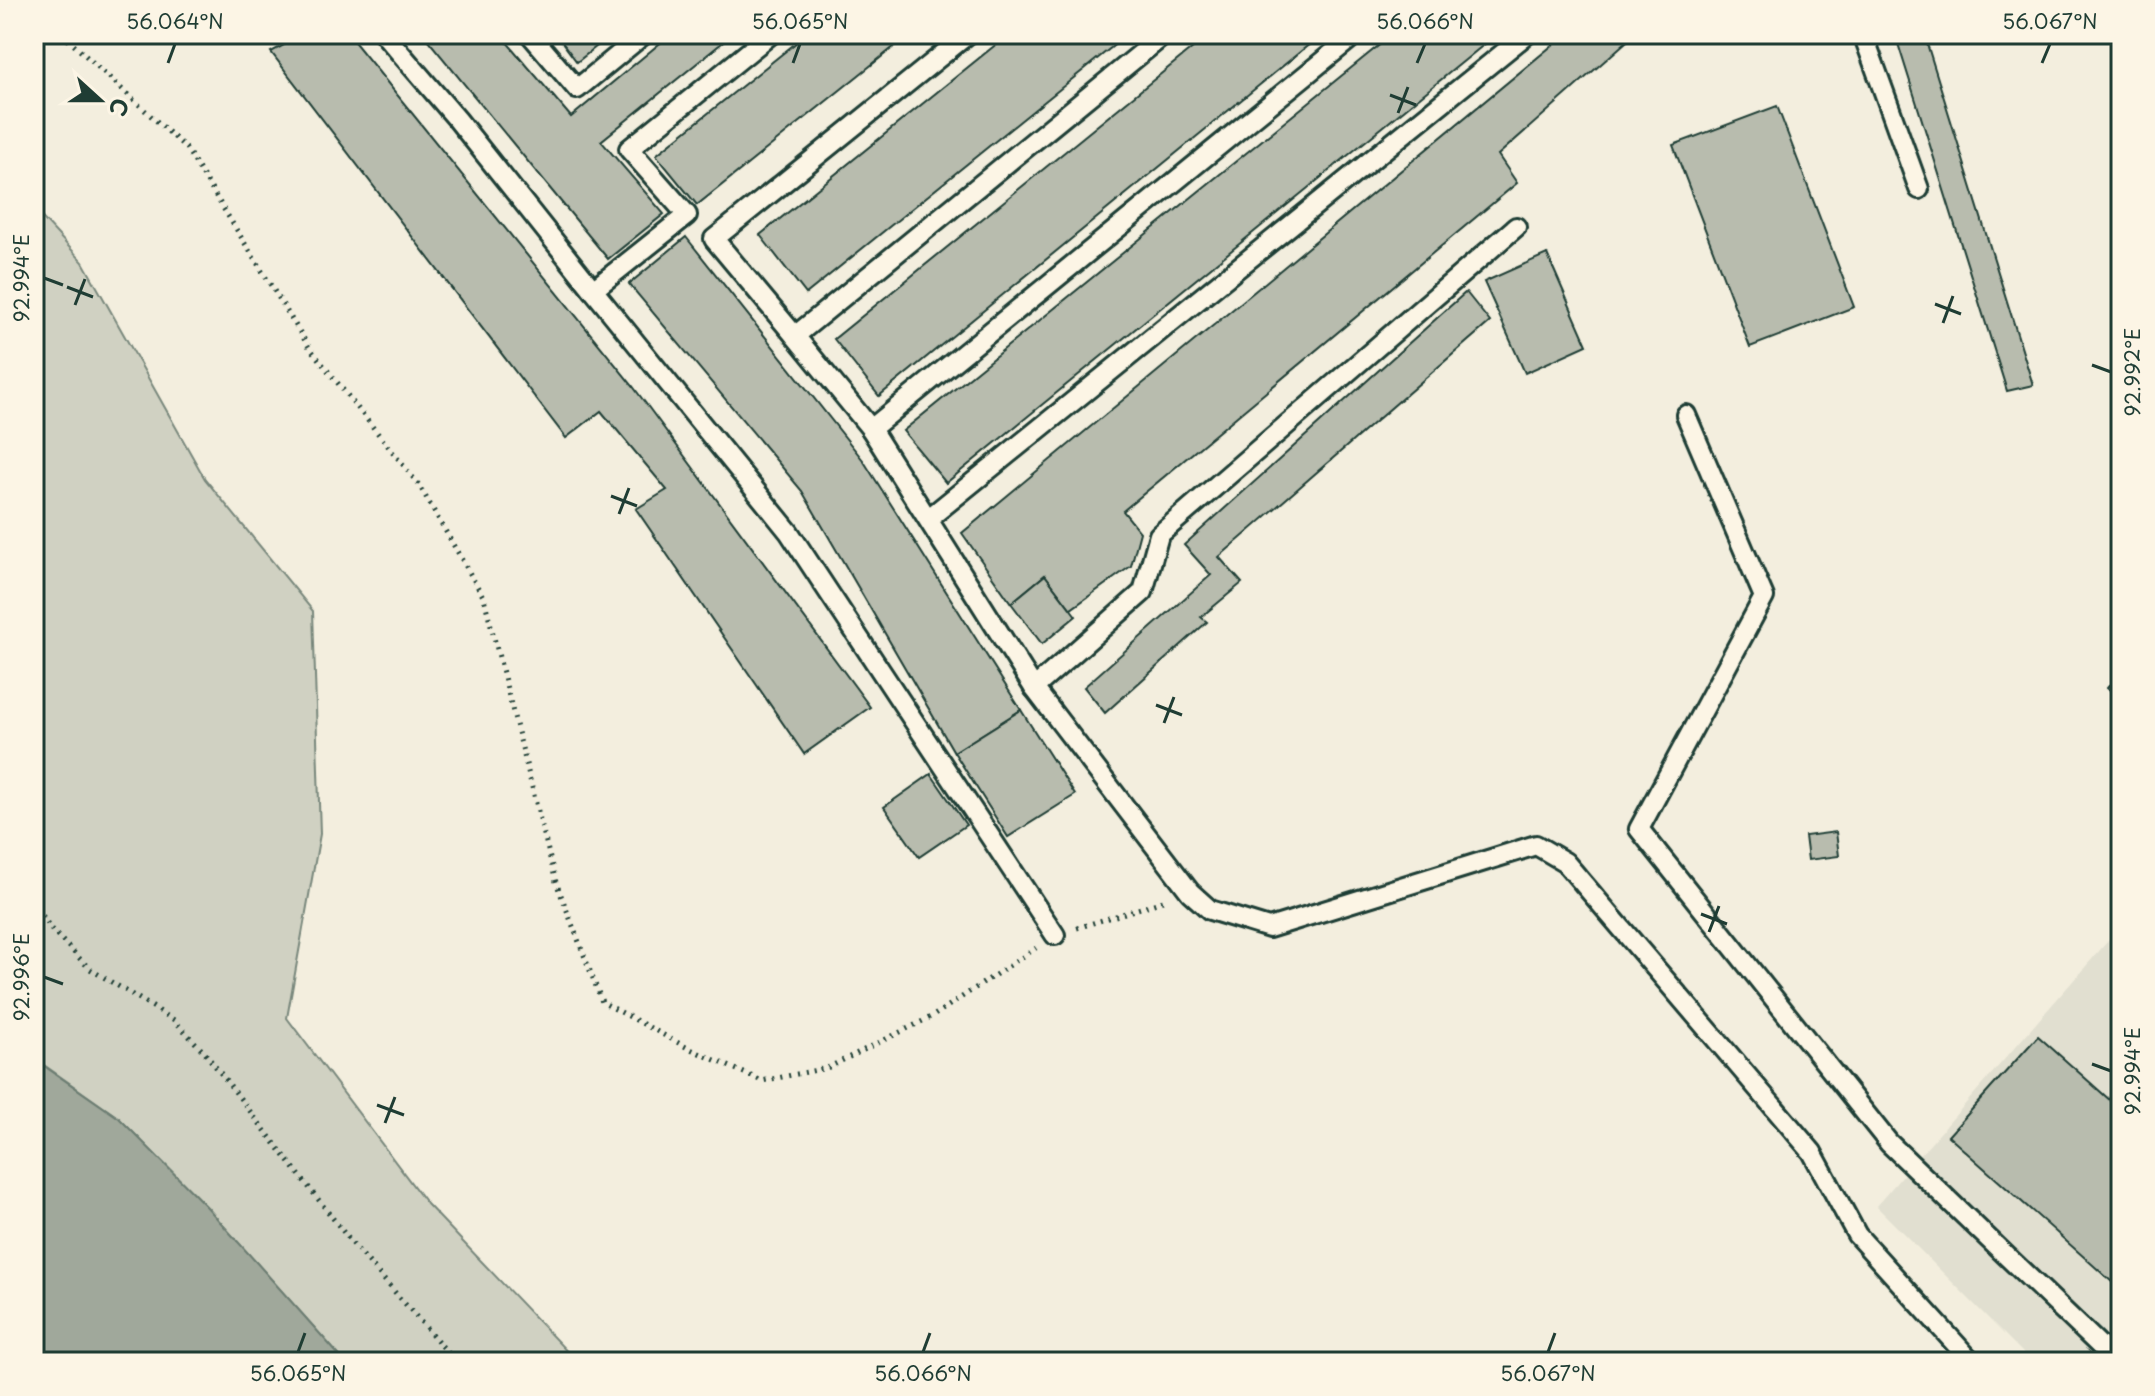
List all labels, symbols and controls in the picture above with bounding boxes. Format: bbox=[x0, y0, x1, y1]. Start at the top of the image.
text: 56.064°N bbox=[126, 6, 224, 36]
text: 56.065°N bbox=[752, 6, 848, 36]
text: 56.066°N bbox=[1376, 6, 1474, 36]
text: 56.067°N bbox=[2002, 6, 2098, 36]
north arrow bbox=[60, 60, 140, 140]
text: С bbox=[102, 94, 138, 121]
text: 92.994°E bbox=[6, 234, 36, 322]
text: 92.992°E bbox=[2117, 328, 2147, 416]
text: 92.996°E bbox=[6, 933, 36, 1021]
text: 92.994°E bbox=[2117, 1027, 2147, 1115]
text: 56.065°N bbox=[250, 1358, 346, 1388]
text: 56.066°N bbox=[874, 1358, 972, 1388]
text: 56.067°N bbox=[1500, 1358, 1596, 1388]

